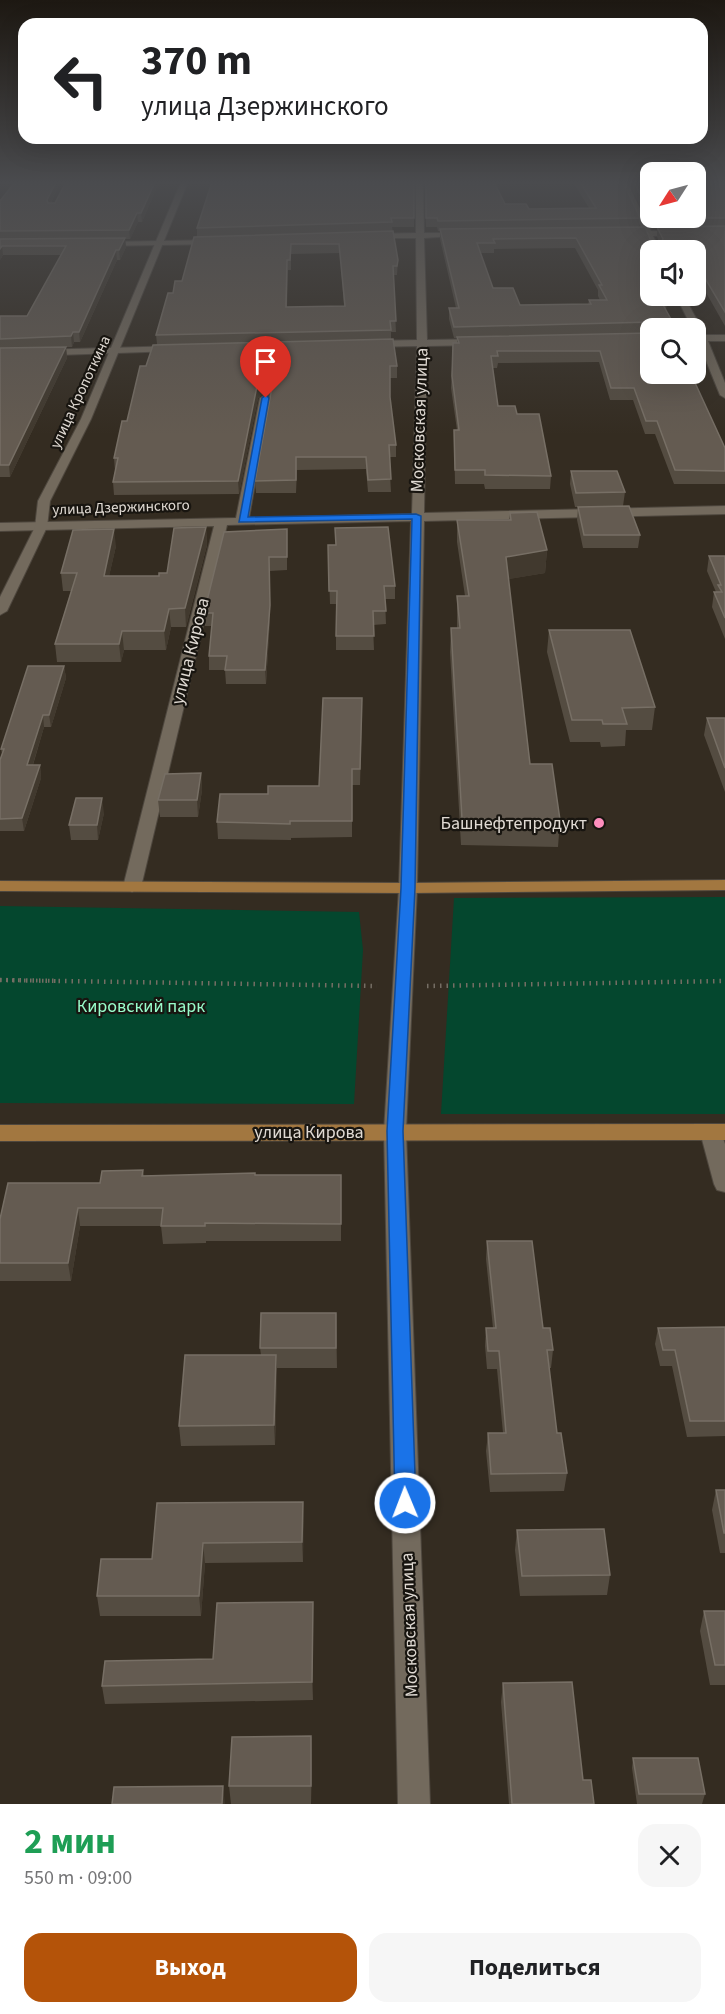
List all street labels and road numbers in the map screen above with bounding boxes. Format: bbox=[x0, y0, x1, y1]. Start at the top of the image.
street label: улица Кропоткина bbox=[45, 332, 116, 452]
street label: Московская улица bbox=[404, 347, 435, 493]
street label: улица Дзержинского bbox=[52, 495, 190, 520]
street label: улица Кирова bbox=[165, 595, 216, 707]
street label: улица Кирова bbox=[254, 1120, 364, 1145]
street label: Московская улица bbox=[394, 1552, 425, 1698]

